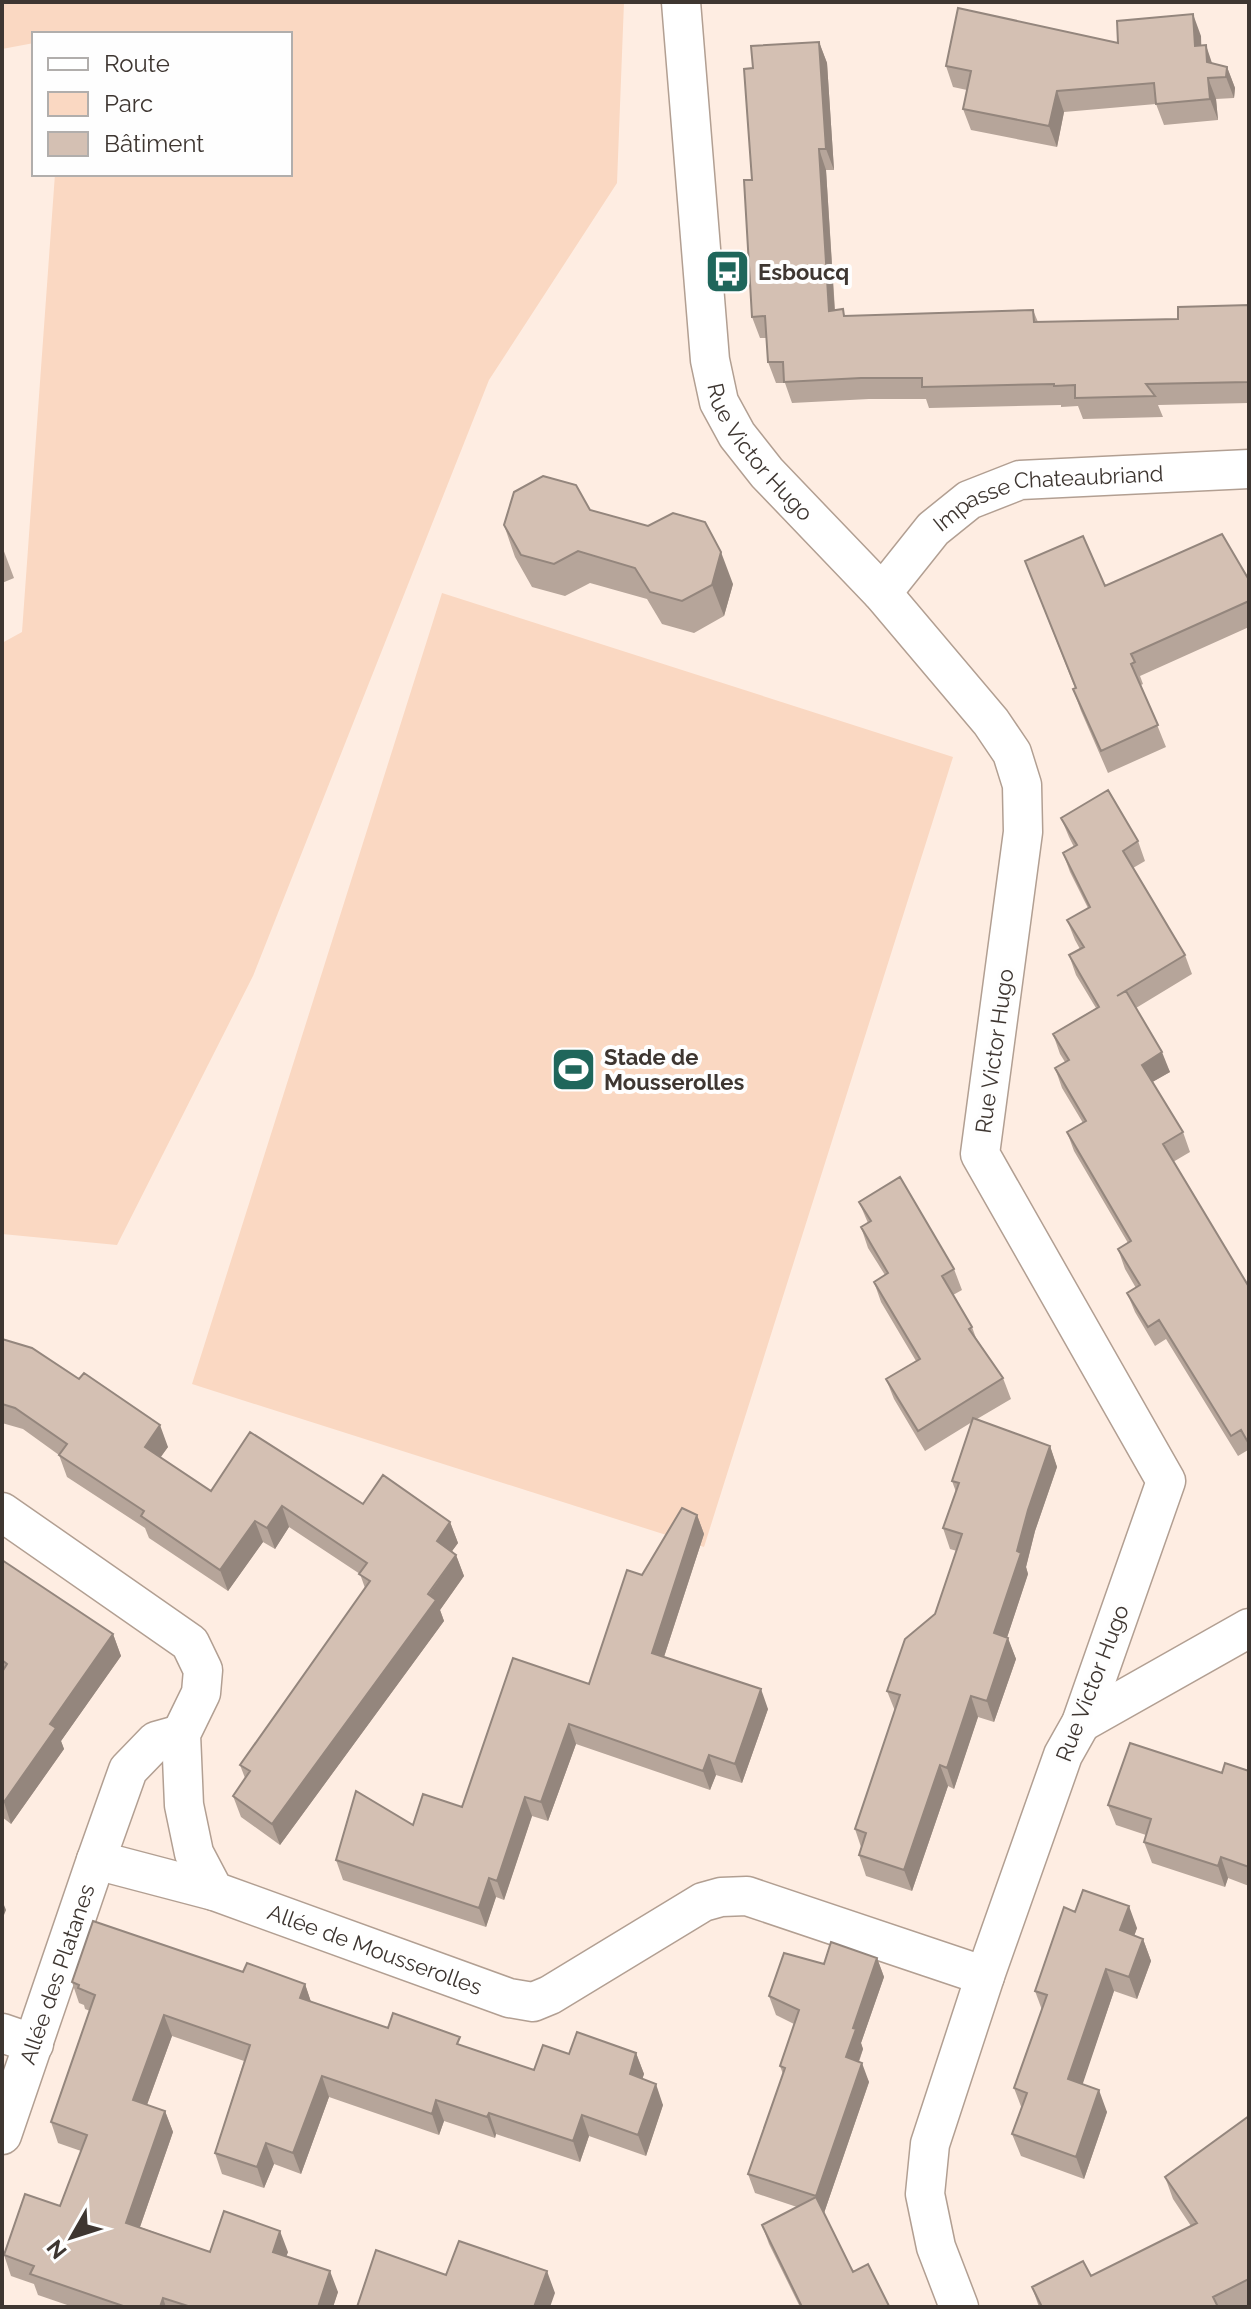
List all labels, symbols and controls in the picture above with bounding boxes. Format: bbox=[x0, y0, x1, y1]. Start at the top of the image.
legend bbox=[32, 32, 292, 176]
text: Route bbox=[104, 49, 170, 78]
text: Parc bbox=[104, 89, 153, 118]
text: Bâtiment bbox=[104, 129, 204, 158]
bus stop icon: Esboucq bbox=[703, 248, 751, 296]
place label: Esboucq bbox=[758, 259, 849, 285]
street label: Rue Victor Hugo bbox=[702, 381, 819, 526]
street label: Impasse Chateaubriand bbox=[928, 460, 1164, 537]
street label: Rue Victor Hugo bbox=[970, 967, 1018, 1135]
place label: Stade de Mousserolles bbox=[604, 1044, 745, 1095]
sports icon: Stade de Mousserolles bbox=[549, 1046, 597, 1094]
street label: Rue Victor Hugo bbox=[1050, 1601, 1134, 1765]
street label: Allée des Platanes bbox=[14, 1881, 100, 2068]
street label: Allée de Mousserolles bbox=[264, 1899, 486, 2000]
north arrow bbox=[32, 2197, 112, 2277]
text: N bbox=[41, 2235, 72, 2264]

